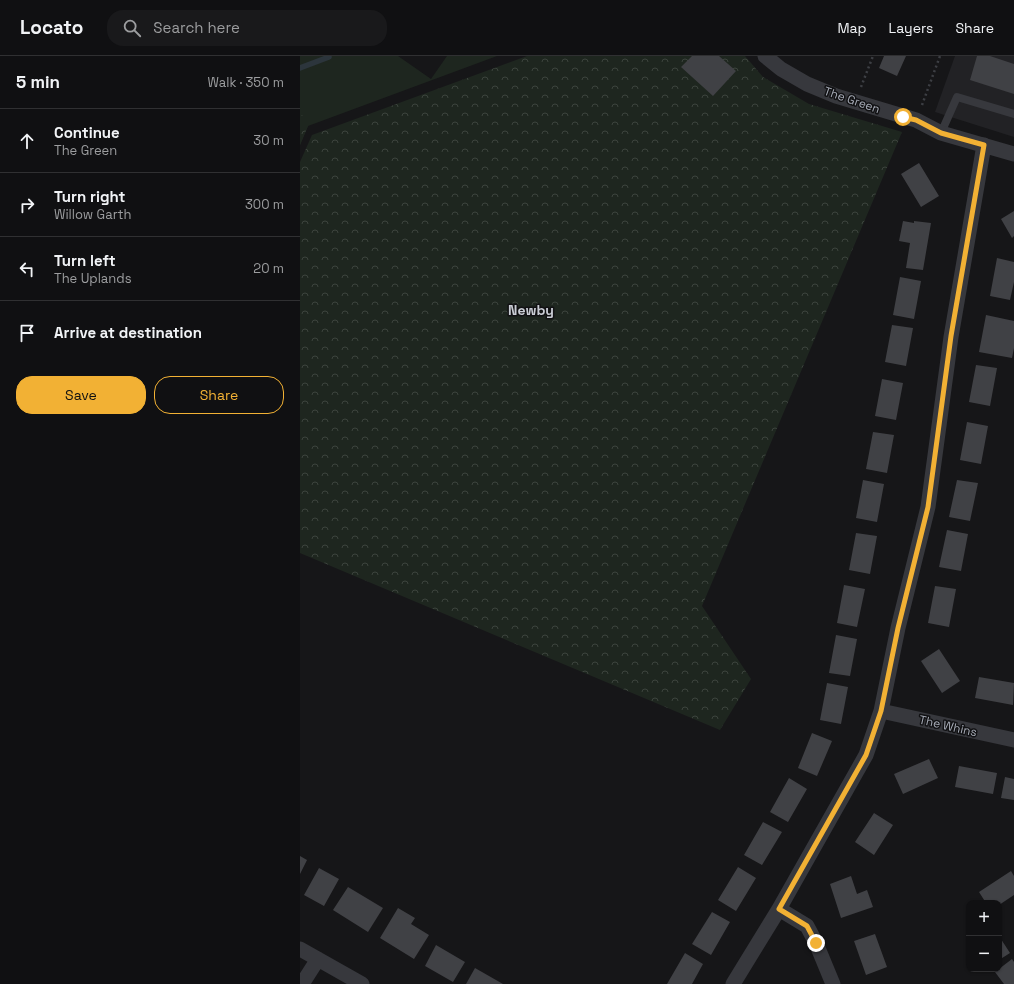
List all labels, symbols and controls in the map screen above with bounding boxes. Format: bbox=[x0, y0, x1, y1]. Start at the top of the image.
search box bbox=[107, 10, 387, 46]
text: Locato bbox=[20, 15, 83, 40]
icon: search bbox=[121, 17, 143, 39]
text: Search here bbox=[153, 18, 240, 37]
text: Map bbox=[837, 19, 867, 37]
text: Layers bbox=[889, 19, 933, 37]
text: Share bbox=[955, 19, 994, 37]
text: 5 min bbox=[16, 71, 60, 93]
text: Walk · 350 m bbox=[207, 74, 284, 91]
street label: The Green bbox=[822, 83, 882, 117]
route start bbox=[894, 108, 912, 126]
text: Continue bbox=[54, 123, 120, 142]
icon: ahead bbox=[16, 130, 38, 152]
text: 30 m bbox=[253, 132, 284, 149]
text: The Green bbox=[54, 142, 117, 159]
text: Turn right bbox=[54, 187, 125, 206]
icon: right bbox=[16, 194, 38, 216]
text: 300 m bbox=[245, 196, 284, 213]
text: Willow Garth bbox=[54, 206, 132, 223]
text: Turn left bbox=[54, 251, 116, 270]
icon: left bbox=[16, 258, 38, 280]
text: 20 m bbox=[253, 260, 284, 277]
text: The Uplands bbox=[54, 270, 132, 287]
district label: Newby bbox=[508, 301, 554, 319]
icon: arrive bbox=[16, 322, 38, 344]
text: Arrive at destination bbox=[54, 323, 202, 342]
button: Save bbox=[16, 376, 146, 414]
button: Share bbox=[154, 376, 284, 414]
street label: The Whins bbox=[917, 712, 979, 740]
map controls bbox=[966, 900, 1002, 972]
button: + bbox=[966, 900, 1002, 936]
route end bbox=[807, 934, 825, 952]
button: − bbox=[966, 936, 1002, 972]

